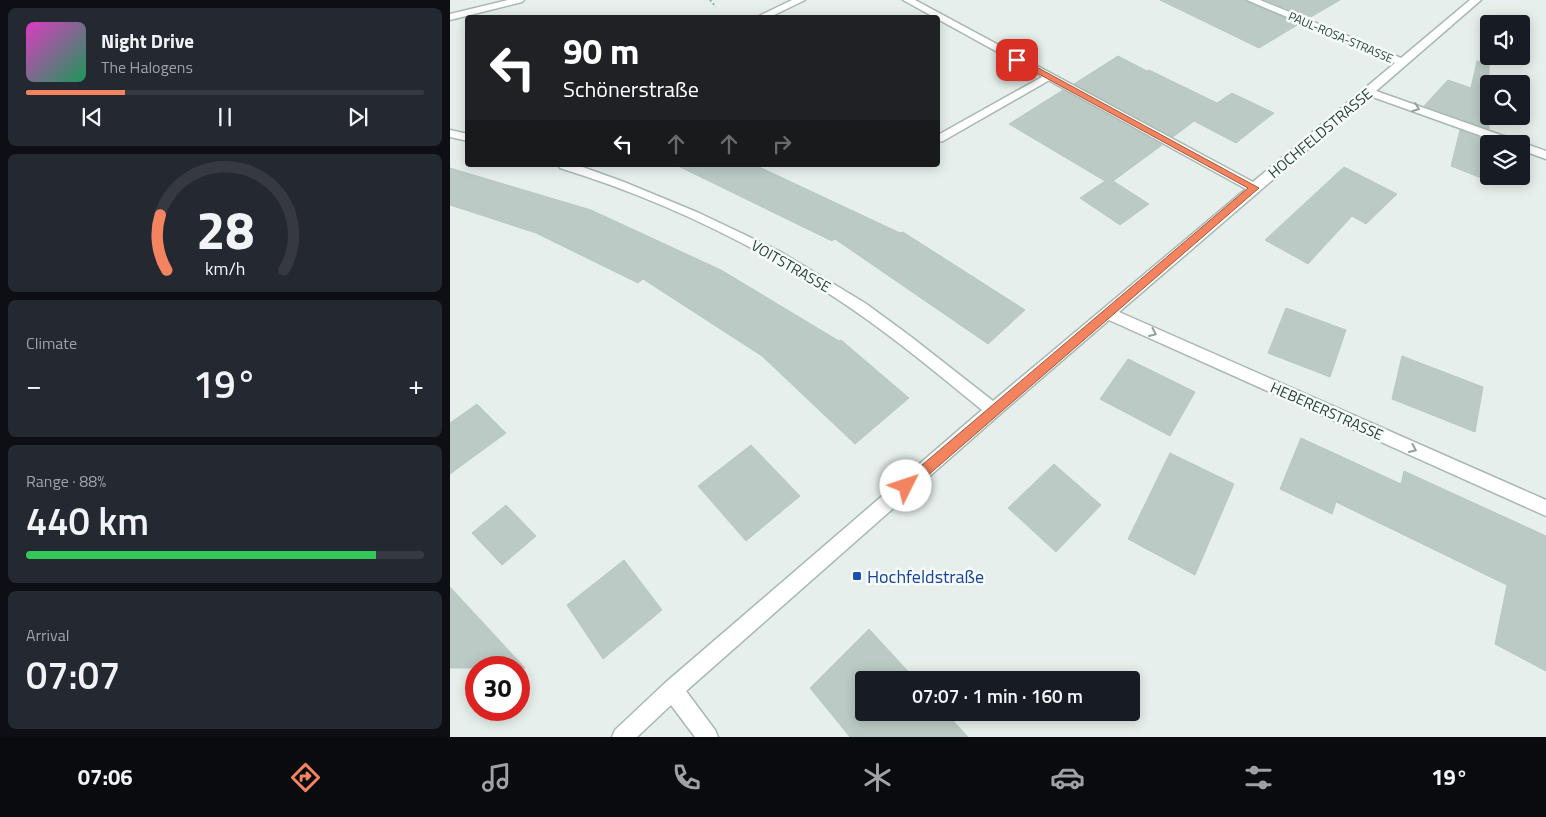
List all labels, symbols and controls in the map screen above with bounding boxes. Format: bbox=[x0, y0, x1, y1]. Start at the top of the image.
street label: PAUL-ROSA-STRASSE bbox=[1286, 6, 1397, 68]
map controls bbox=[1480, 15, 1530, 185]
button: sound bbox=[1480, 15, 1530, 65]
text: 90 m bbox=[563, 24, 639, 78]
text: Night Drive bbox=[101, 26, 194, 55]
icon: left bbox=[480, 35, 545, 100]
pin bbox=[996, 39, 1038, 81]
icon: arrive bbox=[1003, 46, 1031, 74]
text: The Halogens bbox=[101, 55, 193, 79]
text: Schönerstraße bbox=[563, 72, 699, 106]
button: search bbox=[1480, 75, 1530, 125]
street label: HOCHFELDSTRASSE bbox=[1263, 82, 1377, 184]
one-way arrow bbox=[1411, 102, 1419, 112]
icon: previous bbox=[78, 103, 106, 131]
icon: pause bbox=[211, 103, 239, 131]
icon: next bbox=[344, 103, 372, 131]
icon: left bbox=[609, 130, 637, 158]
icon: ahead bbox=[662, 130, 690, 158]
icon: ahead bbox=[715, 130, 743, 158]
icon: right bbox=[768, 130, 796, 158]
button: layers bbox=[1480, 135, 1530, 185]
text: 28 bbox=[196, 190, 254, 269]
street label: VOITSTRASSE bbox=[747, 234, 835, 298]
text: km/h bbox=[205, 255, 245, 282]
one-way arrow bbox=[1148, 327, 1157, 338]
text: Climate bbox=[26, 331, 77, 355]
text: 19° bbox=[193, 355, 257, 413]
text: − bbox=[26, 363, 42, 406]
text: + bbox=[408, 363, 424, 406]
street label: HEBERERSTRASSE bbox=[1267, 376, 1387, 446]
one-way arrow bbox=[1408, 443, 1417, 454]
position arrow bbox=[879, 459, 931, 511]
text: Range · 88% bbox=[26, 469, 106, 493]
text: 440 km bbox=[26, 492, 149, 550]
place label: Hochfeldstraße bbox=[867, 563, 984, 590]
marker: Hochfeldstraße bbox=[851, 570, 863, 582]
text: Arrival bbox=[26, 623, 69, 647]
text: 07:07 bbox=[26, 646, 120, 704]
speed limit sign: 30 bbox=[465, 656, 530, 721]
text: 07:07 · 1 min · 160 m bbox=[912, 681, 1083, 710]
text: 07:06 bbox=[78, 760, 133, 794]
icon: directions bbox=[288, 760, 323, 795]
icon: music bbox=[479, 760, 514, 795]
icon: phone bbox=[669, 760, 704, 795]
icon: climate bbox=[860, 760, 895, 795]
icon: car bbox=[1050, 760, 1085, 795]
icon: filters bbox=[1241, 760, 1276, 795]
text: 19° bbox=[1431, 760, 1468, 794]

